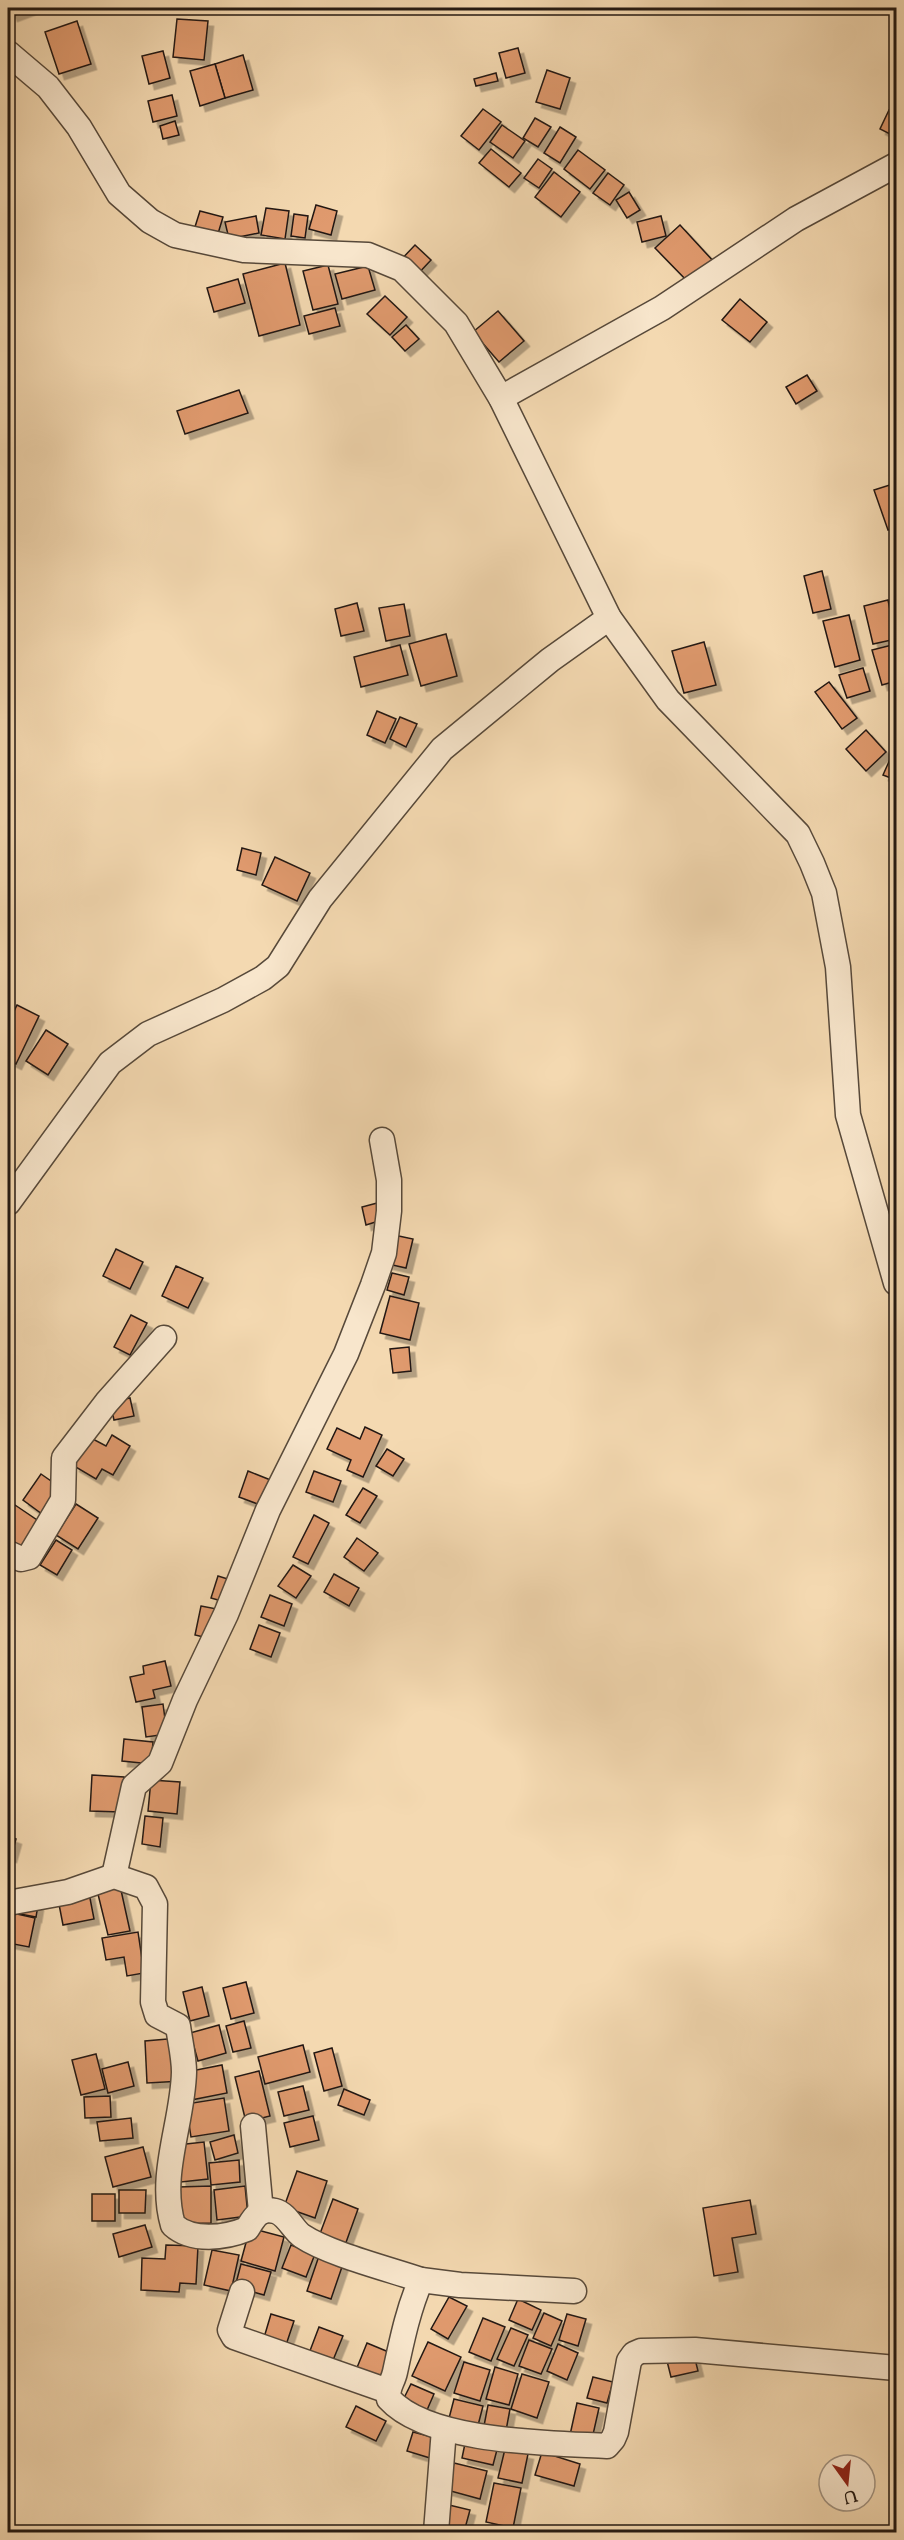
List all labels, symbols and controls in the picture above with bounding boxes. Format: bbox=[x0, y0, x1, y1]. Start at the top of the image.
north arrow bbox=[817, 2453, 877, 2513]
text: U bbox=[840, 2482, 860, 2508]

